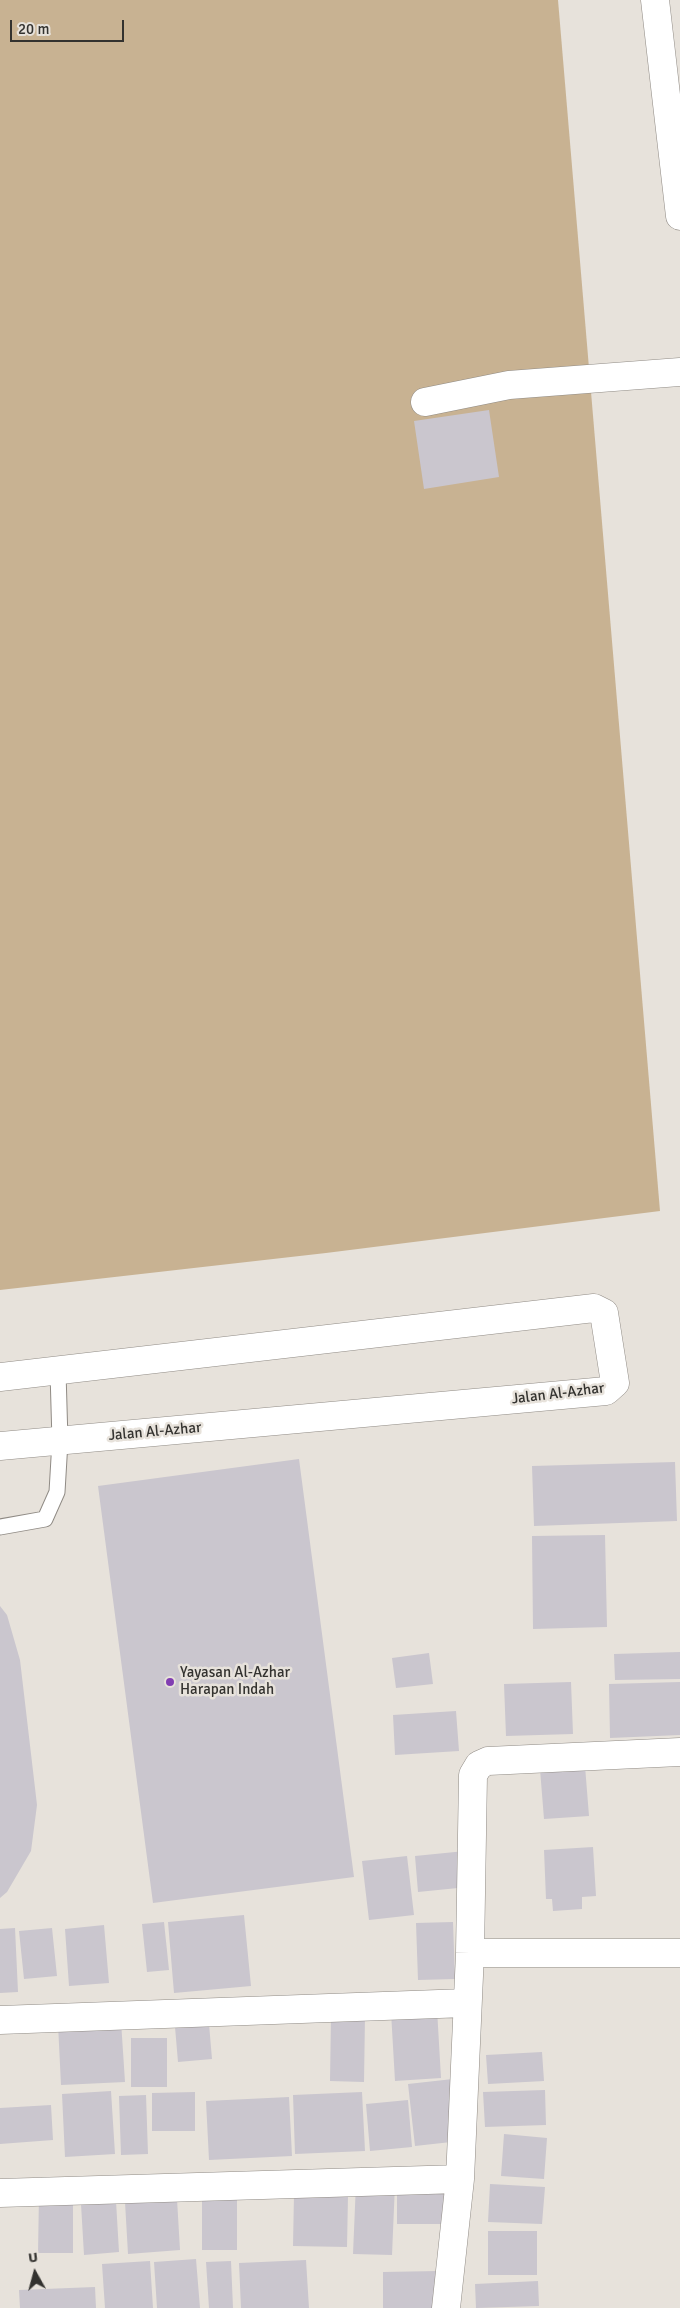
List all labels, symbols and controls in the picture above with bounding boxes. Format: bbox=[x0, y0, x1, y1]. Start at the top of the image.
scale bar bbox=[12, 10, 126, 42]
text: 20 m bbox=[18, 20, 49, 38]
street label: Jalan Al-Azhar bbox=[511, 1379, 605, 1409]
street label: Jalan Al-Azhar bbox=[108, 1419, 202, 1445]
place label: Yayasan Al-Azhar Harapan Indah bbox=[180, 1664, 290, 1699]
marker: Yayasan Al-Azhar Harapan Indah bbox=[164, 1676, 176, 1688]
north arrow bbox=[10, 2248, 60, 2298]
text: U bbox=[27, 2249, 39, 2267]

